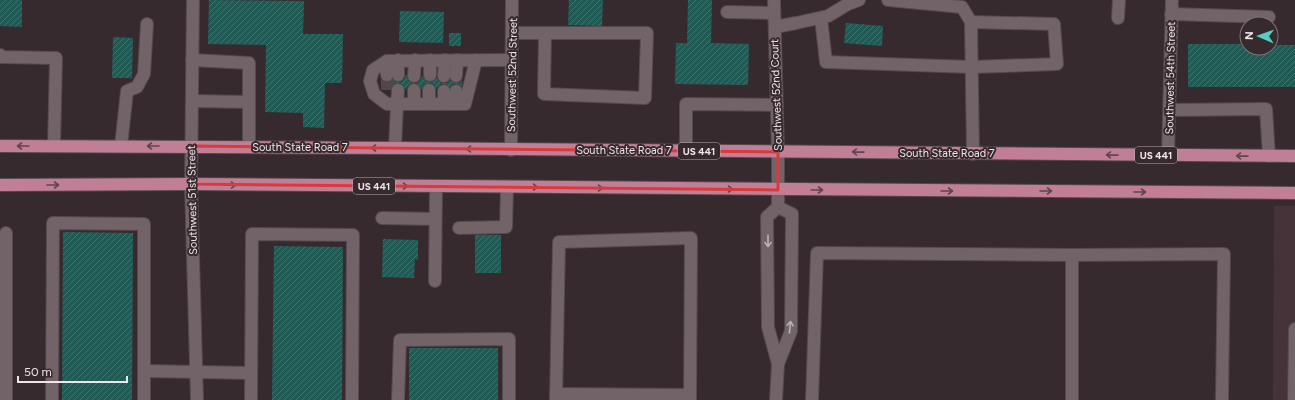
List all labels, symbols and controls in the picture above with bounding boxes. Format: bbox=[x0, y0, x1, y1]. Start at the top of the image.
north arrow bbox=[1239, 16, 1279, 56]
street label: Southwest 52nd Street bbox=[505, 18, 520, 132]
street label: Southwest 54th Street bbox=[1163, 21, 1178, 135]
text: N bbox=[1243, 31, 1256, 40]
street label: Southwest 52nd Court bbox=[768, 39, 785, 151]
street label: South State Road 7 bbox=[252, 141, 348, 154]
one-way arrow bbox=[17, 142, 30, 150]
one-way arrow bbox=[147, 142, 160, 150]
road number: US 441 bbox=[678, 143, 720, 159]
one-way arrow bbox=[371, 144, 384, 152]
street label: South State Road 7 bbox=[576, 144, 672, 157]
street label: Southwest 51st Street bbox=[185, 145, 200, 255]
one-way arrow bbox=[466, 145, 479, 153]
street label: South State Road 7 bbox=[899, 147, 995, 160]
road number: US 441 bbox=[1135, 147, 1177, 163]
one-way arrow bbox=[852, 149, 865, 156]
one-way arrow bbox=[1106, 151, 1119, 159]
one-way arrow bbox=[1236, 152, 1249, 160]
road number: US 441 bbox=[353, 178, 395, 194]
one-way arrow bbox=[46, 181, 59, 189]
one-way arrow bbox=[223, 181, 236, 189]
one-way arrow bbox=[395, 182, 408, 190]
one-way arrow bbox=[525, 183, 538, 191]
one-way arrow bbox=[590, 184, 603, 192]
one-way arrow bbox=[720, 185, 733, 193]
one-way arrow bbox=[810, 186, 823, 194]
one-way arrow bbox=[940, 187, 953, 195]
one-way arrow bbox=[1039, 187, 1052, 195]
one-way arrow bbox=[1133, 188, 1146, 196]
one-way arrow bbox=[764, 234, 772, 247]
one-way arrow bbox=[786, 321, 794, 334]
scale bar bbox=[18, 358, 127, 384]
text: 50 m bbox=[24, 365, 52, 379]

